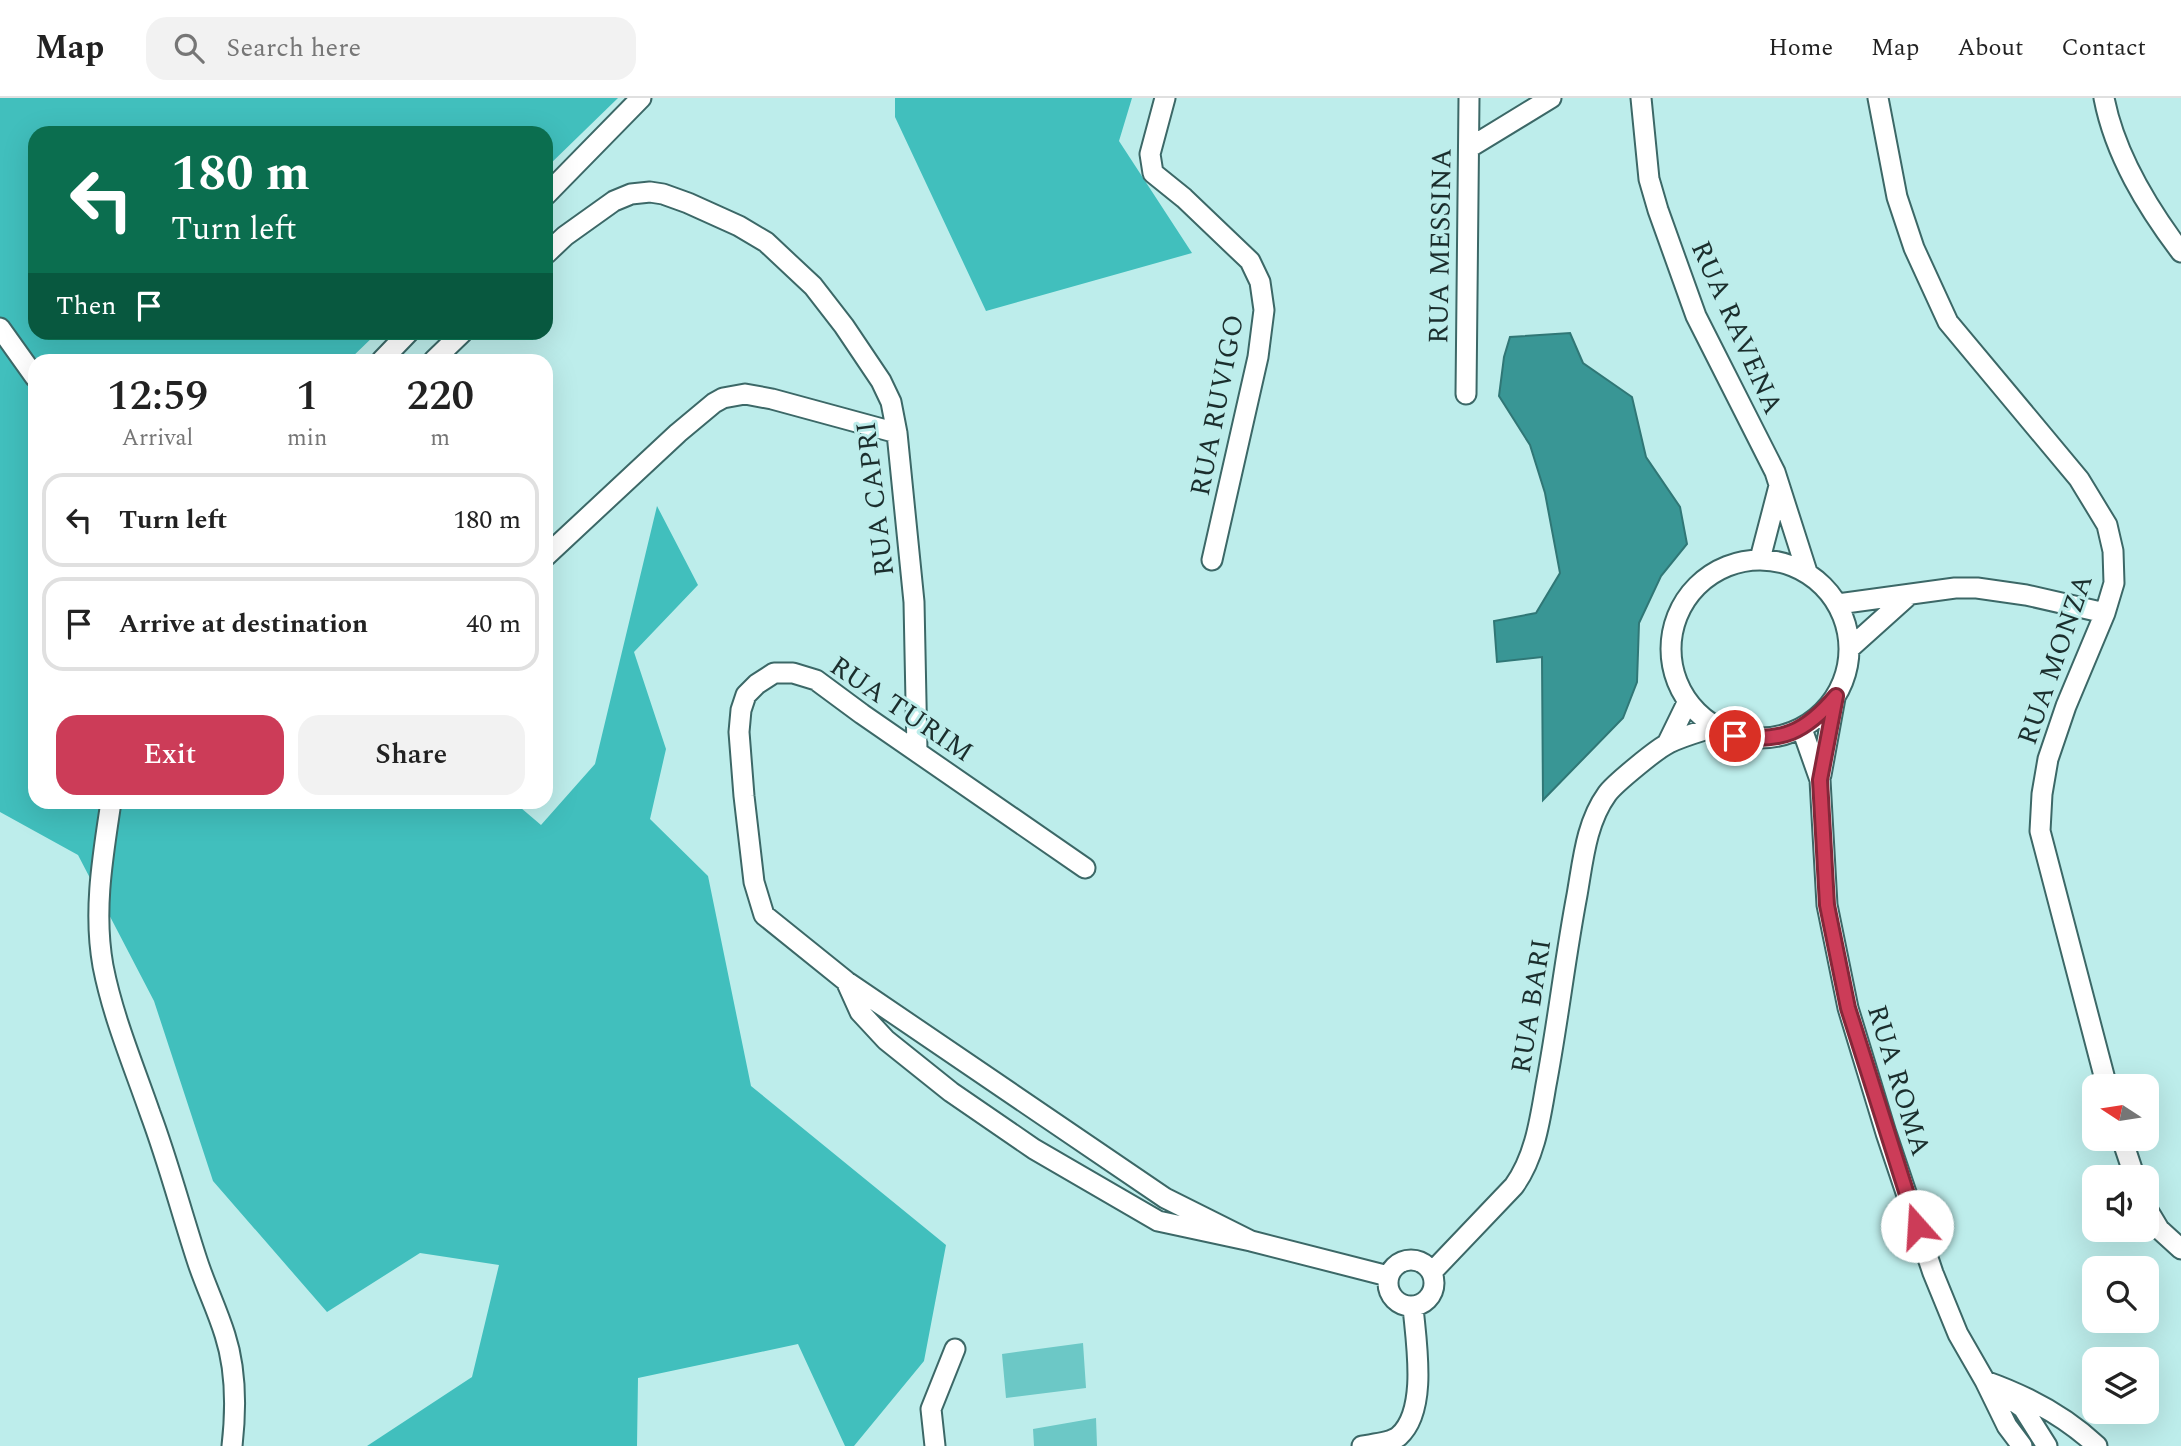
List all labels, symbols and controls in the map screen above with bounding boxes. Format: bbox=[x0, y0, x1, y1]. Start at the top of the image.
search box bbox=[146, 17, 636, 80]
text: Map bbox=[35, 23, 104, 73]
text: Search here bbox=[226, 28, 361, 68]
icon: search bbox=[170, 29, 208, 67]
text: Home bbox=[1768, 30, 1833, 66]
text: Map bbox=[1871, 30, 1919, 66]
text: About bbox=[1957, 30, 2023, 66]
text: Contact bbox=[2061, 30, 2146, 66]
text: 180 m bbox=[171, 137, 310, 212]
street label: RUA MESSINA bbox=[1417, 148, 1464, 344]
icon: left bbox=[56, 154, 147, 245]
text: Turn left bbox=[171, 205, 297, 254]
street label: RUA RAVENA bbox=[1679, 234, 1794, 421]
text: Then bbox=[56, 286, 116, 326]
icon: arrive bbox=[130, 287, 168, 325]
street label: RUA RUVIGO bbox=[1179, 311, 1256, 500]
text: 12:59 bbox=[107, 365, 208, 428]
text: 1 bbox=[296, 365, 318, 428]
text: 220 bbox=[406, 365, 474, 428]
street label: RUA CAPRI bbox=[845, 419, 906, 579]
text: Arrival bbox=[122, 421, 193, 456]
text: min bbox=[287, 421, 327, 456]
text: m bbox=[430, 421, 450, 456]
text: Turn left bbox=[119, 500, 227, 540]
text: 180 m bbox=[453, 500, 521, 540]
icon: left bbox=[60, 501, 98, 539]
street label: RUA MONZA bbox=[2006, 568, 2105, 751]
text: Arrive at destination bbox=[119, 604, 368, 644]
text: 40 m bbox=[466, 604, 521, 644]
icon: arrive bbox=[60, 605, 98, 643]
street label: RUA TURIM bbox=[821, 645, 982, 773]
pin bbox=[1705, 706, 1765, 766]
button: Exit bbox=[56, 715, 284, 795]
button: Share bbox=[298, 715, 525, 795]
icon: arrive bbox=[1716, 717, 1754, 755]
street label: RUA BARI bbox=[1500, 936, 1563, 1077]
street label: RUA ROMA bbox=[1855, 999, 1942, 1161]
north arrow bbox=[2082, 1074, 2160, 1152]
map controls bbox=[2082, 1074, 2159, 1424]
button: sound bbox=[2082, 1165, 2159, 1242]
position arrow bbox=[1880, 1189, 1954, 1263]
button: search bbox=[2082, 1256, 2159, 1333]
button: layers bbox=[2082, 1347, 2159, 1424]

